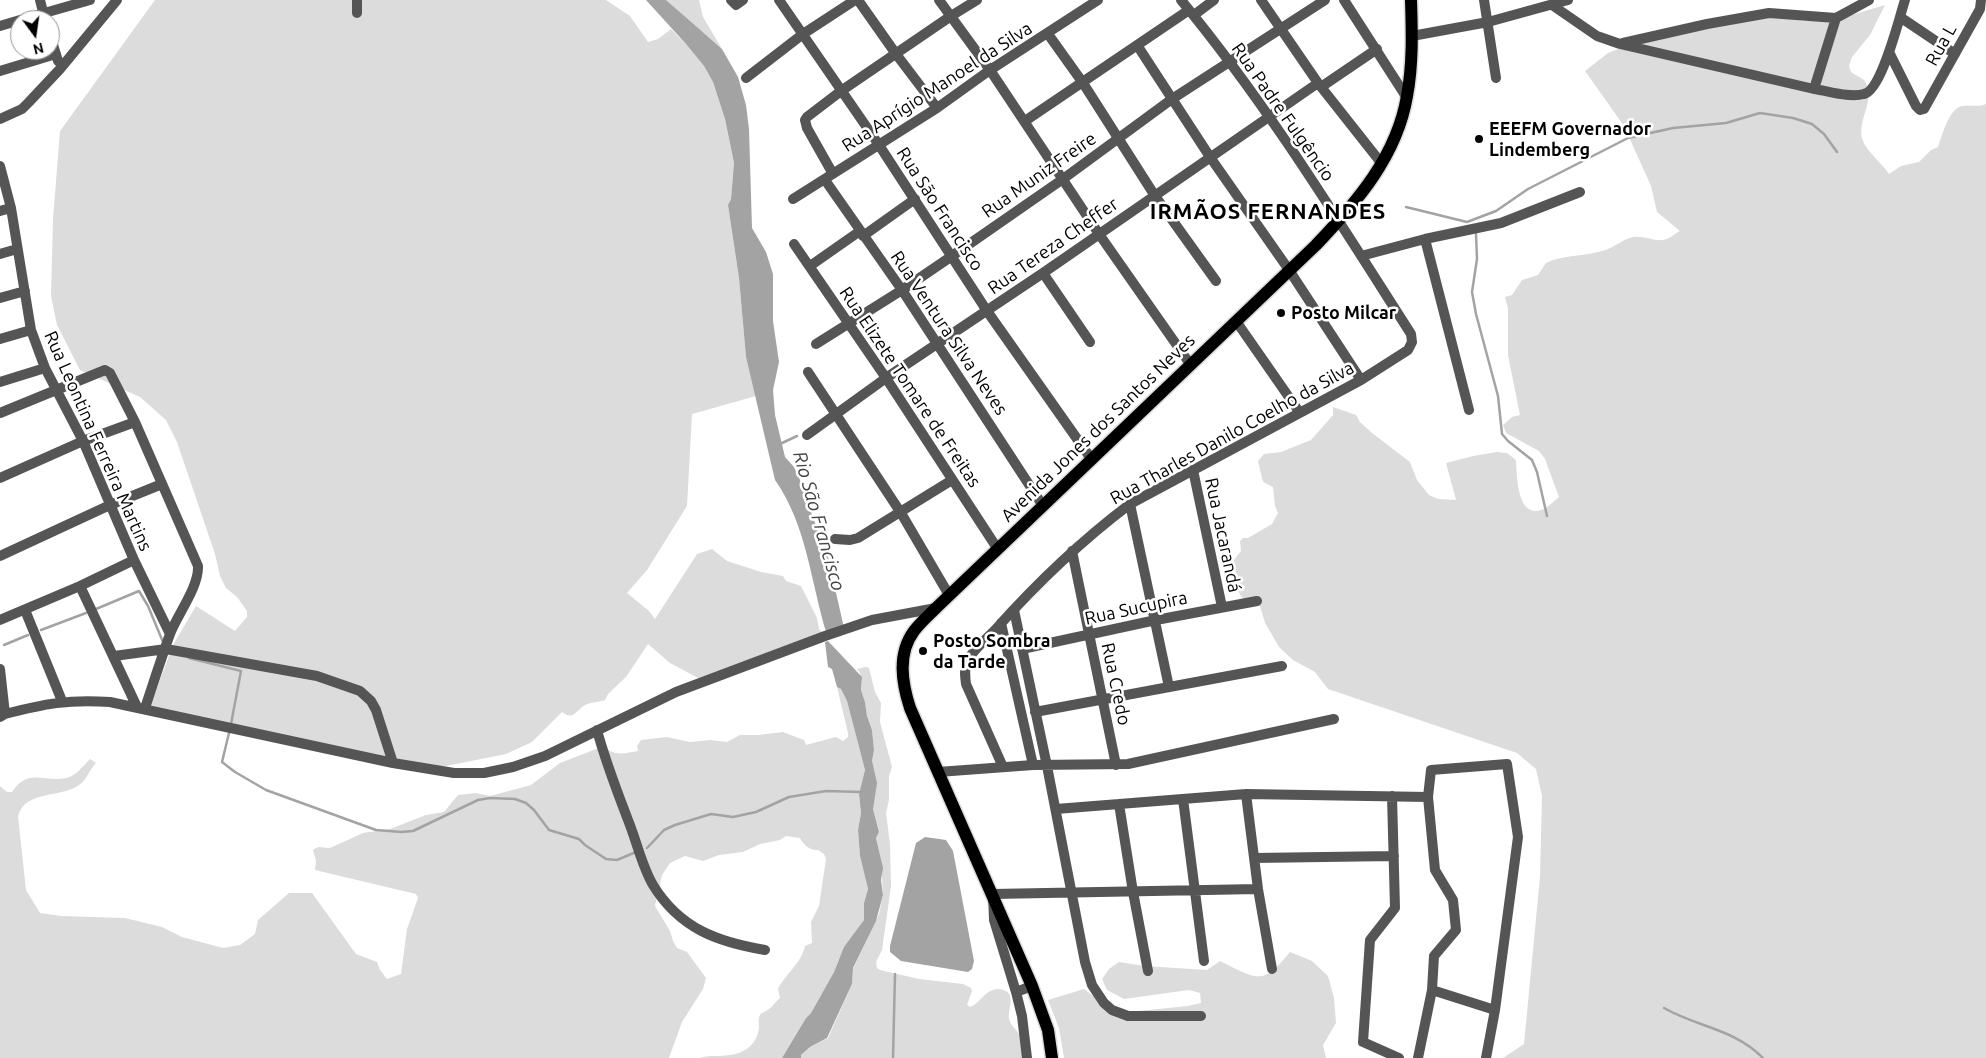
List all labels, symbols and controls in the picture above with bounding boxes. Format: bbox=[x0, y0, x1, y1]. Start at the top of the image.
north arrow bbox=[10, 10, 60, 60]
street label: Rua Aprígio Manoel da Silva bbox=[838, 17, 1036, 157]
street label: Rua L bbox=[1921, 21, 1961, 69]
street label: Rua Padre Fulgêncio bbox=[1227, 39, 1339, 185]
text: N bbox=[31, 40, 45, 58]
place label: EEEFM Governador Lindemberg bbox=[1489, 118, 1651, 160]
street label: Rua Muniz Freire bbox=[978, 127, 1100, 223]
marker: EEEFM Governador Lindemberg bbox=[1473, 133, 1485, 145]
street label: Rua São Francisco bbox=[892, 143, 988, 275]
street label: Rua Tereza Cheffer bbox=[984, 193, 1122, 299]
district label: IRMÃOS FERNANDES bbox=[1148, 199, 1388, 225]
street label: Rua Ventura Silva Neves bbox=[886, 247, 1012, 419]
street label: Rua Elizete Tomare de Freitas bbox=[835, 283, 985, 491]
place label: Posto Milcar bbox=[1291, 302, 1396, 324]
marker: Posto Milcar bbox=[1275, 307, 1287, 319]
street label: Rua Leontina Ferreira Martins bbox=[40, 328, 156, 554]
street label: Avenida Jones dos Santos Neves bbox=[997, 330, 1199, 526]
street label: Rua Tharles Danilo Coelho da Silva bbox=[1106, 357, 1358, 509]
water label: Rio São Francisco bbox=[788, 449, 850, 593]
street label: Rua Jacarandá bbox=[1200, 476, 1246, 594]
street label: Rua Sucupira bbox=[1083, 587, 1189, 629]
place label: Posto Sombra da Tarde bbox=[933, 630, 1050, 672]
street label: Rua Credo bbox=[1097, 641, 1135, 727]
marker: Posto Sombra da Tarde bbox=[917, 645, 929, 657]

